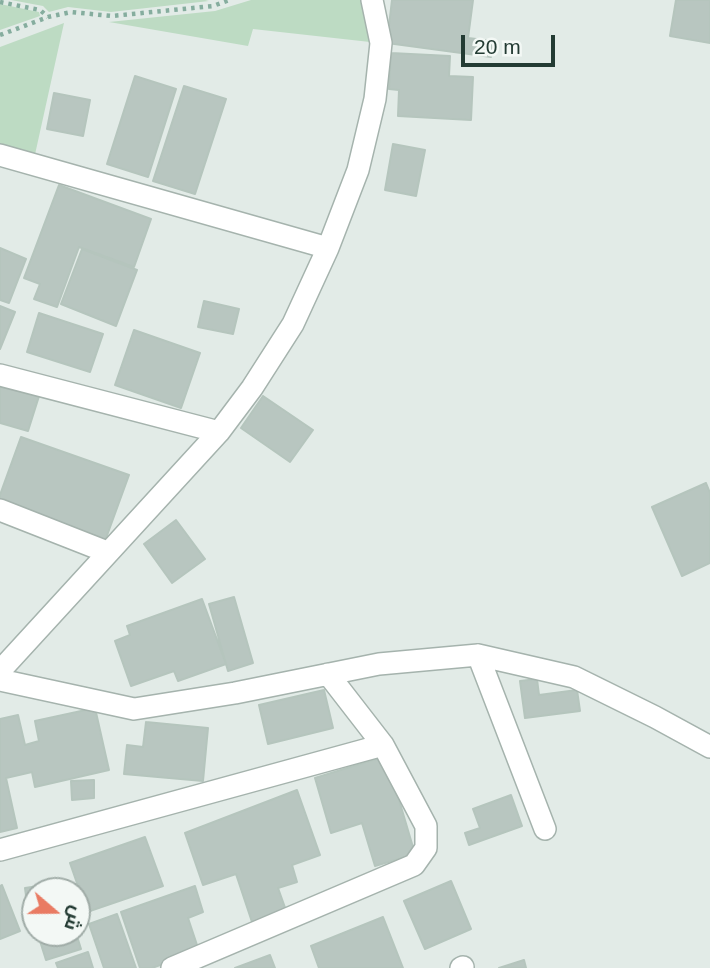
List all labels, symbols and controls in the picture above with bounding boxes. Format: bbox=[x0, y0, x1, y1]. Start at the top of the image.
scale bar bbox=[465, 21, 560, 65]
text: 20 m bbox=[474, 35, 521, 58]
north arrow bbox=[21, 877, 91, 947]
text: ش bbox=[60, 904, 88, 934]

